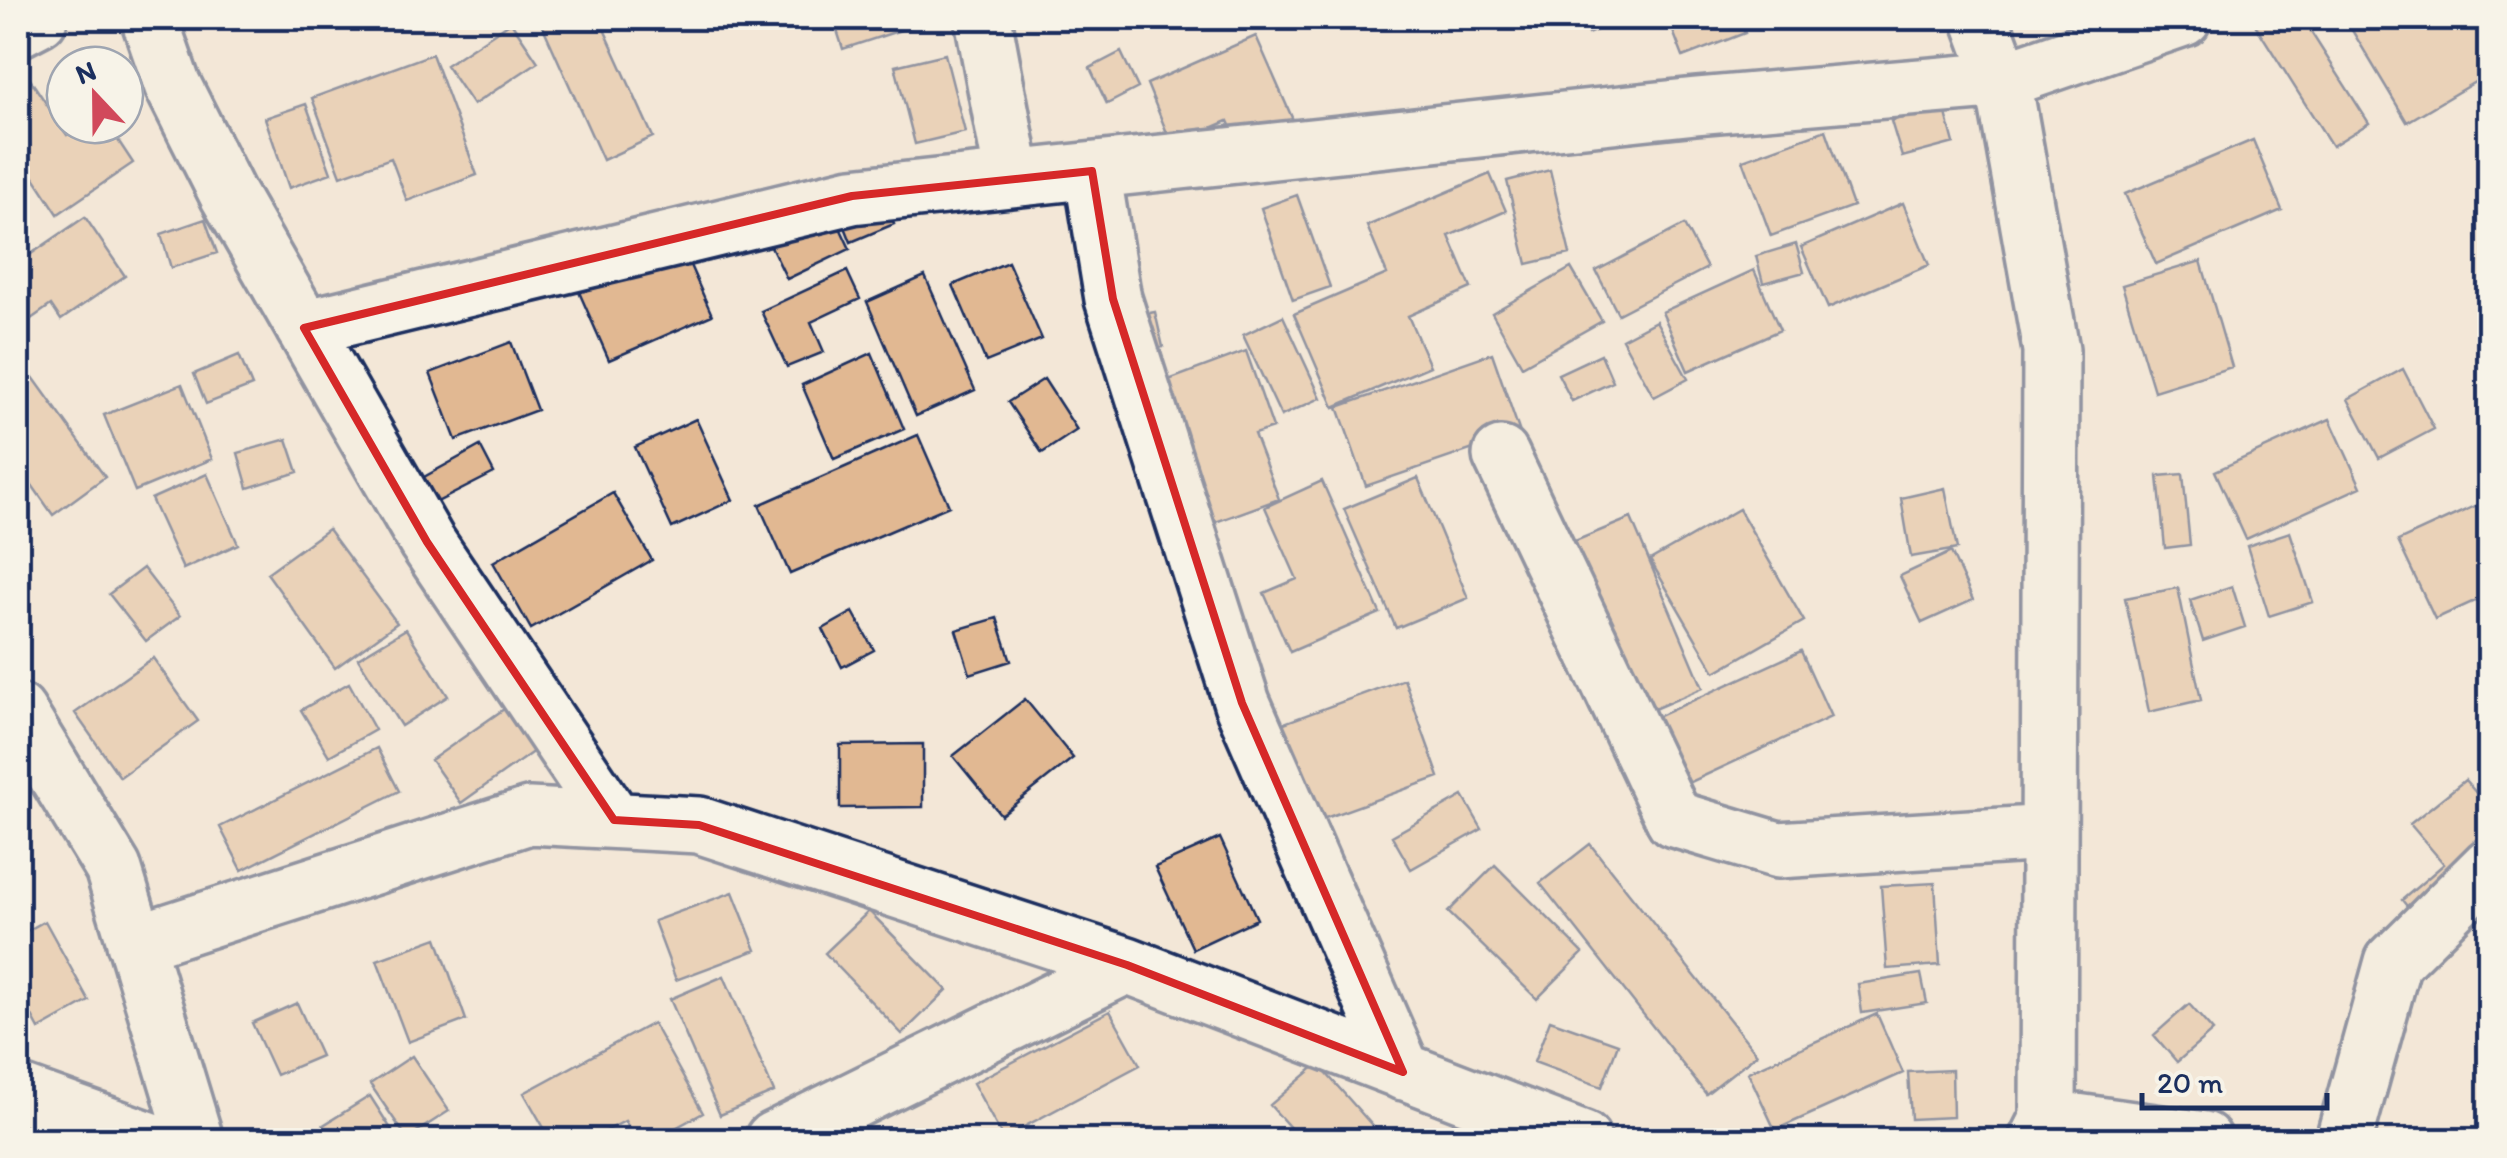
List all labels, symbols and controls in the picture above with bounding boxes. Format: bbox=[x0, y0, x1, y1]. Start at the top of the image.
north arrow bbox=[45, 45, 145, 145]
text: N bbox=[71, 53, 101, 91]
scale bar bbox=[2142, 1048, 2327, 1110]
text: 20 m bbox=[2157, 1064, 2223, 1101]

